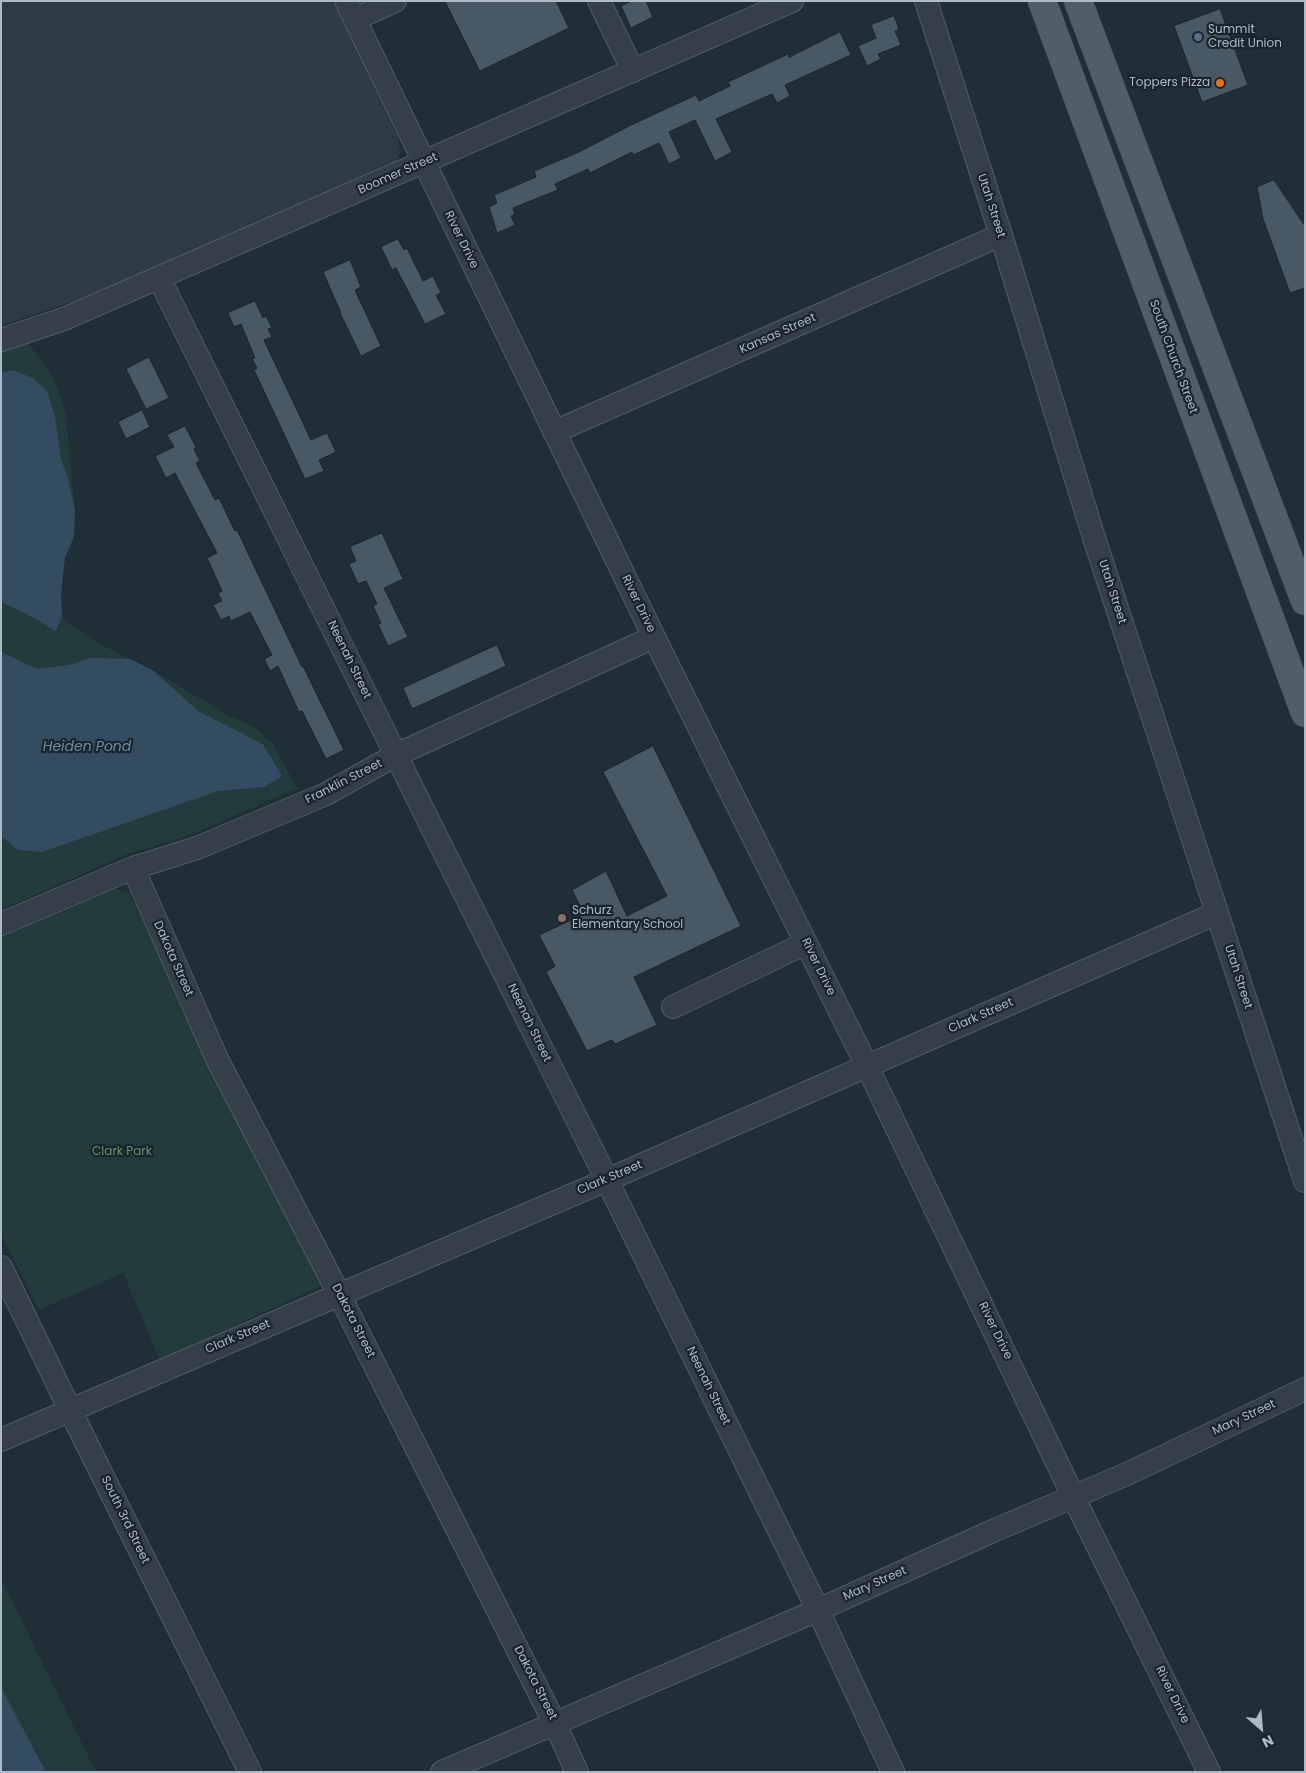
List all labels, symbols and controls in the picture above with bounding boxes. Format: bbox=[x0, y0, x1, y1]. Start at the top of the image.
place label: Summit Credit Union bbox=[1208, 23, 1282, 51]
marker: Summit Credit Union bbox=[1192, 31, 1204, 43]
place label: Toppers Pizza bbox=[1129, 76, 1210, 90]
marker: Toppers Pizza bbox=[1214, 77, 1226, 89]
street label: Boomer Street bbox=[356, 150, 440, 198]
street label: Utah Street bbox=[974, 172, 1008, 240]
street label: River Drive bbox=[441, 209, 481, 271]
street label: South Church Street bbox=[1146, 298, 1200, 416]
street label: Kansas Street bbox=[738, 311, 818, 357]
street label: Utah Street bbox=[1095, 558, 1129, 626]
street label: River Drive bbox=[618, 573, 658, 635]
street label: Neenah Street bbox=[324, 619, 374, 701]
water label: Heiden Pond bbox=[43, 739, 131, 755]
street label: Franklin Street bbox=[303, 756, 385, 808]
place label: Schurz Elementary School bbox=[572, 904, 683, 932]
marker: Schurz Elementary School bbox=[556, 912, 568, 924]
street label: Dakota Street bbox=[150, 919, 196, 999]
street label: River Drive bbox=[798, 936, 838, 998]
street label: Utah Street bbox=[1221, 943, 1255, 1011]
street label: Neenah Street bbox=[504, 982, 554, 1064]
street label: Clark Street bbox=[946, 995, 1016, 1037]
park label: Clark Park bbox=[92, 1145, 152, 1159]
street label: Clark Street bbox=[575, 1158, 645, 1198]
street label: Dakota Street bbox=[328, 1282, 378, 1360]
street label: River Drive bbox=[975, 1300, 1015, 1362]
street label: Clark Street bbox=[203, 1317, 273, 1357]
street label: Neenah Street bbox=[683, 1345, 733, 1427]
street label: Mary Street bbox=[1210, 1397, 1278, 1439]
street label: South 3rd Street bbox=[98, 1474, 152, 1566]
street label: Mary Street bbox=[841, 1564, 909, 1604]
street label: Dakota Street bbox=[510, 1644, 560, 1722]
street label: River Drive bbox=[1152, 1664, 1192, 1726]
north arrow bbox=[1236, 1703, 1286, 1753]
text: N bbox=[1259, 1730, 1277, 1753]

